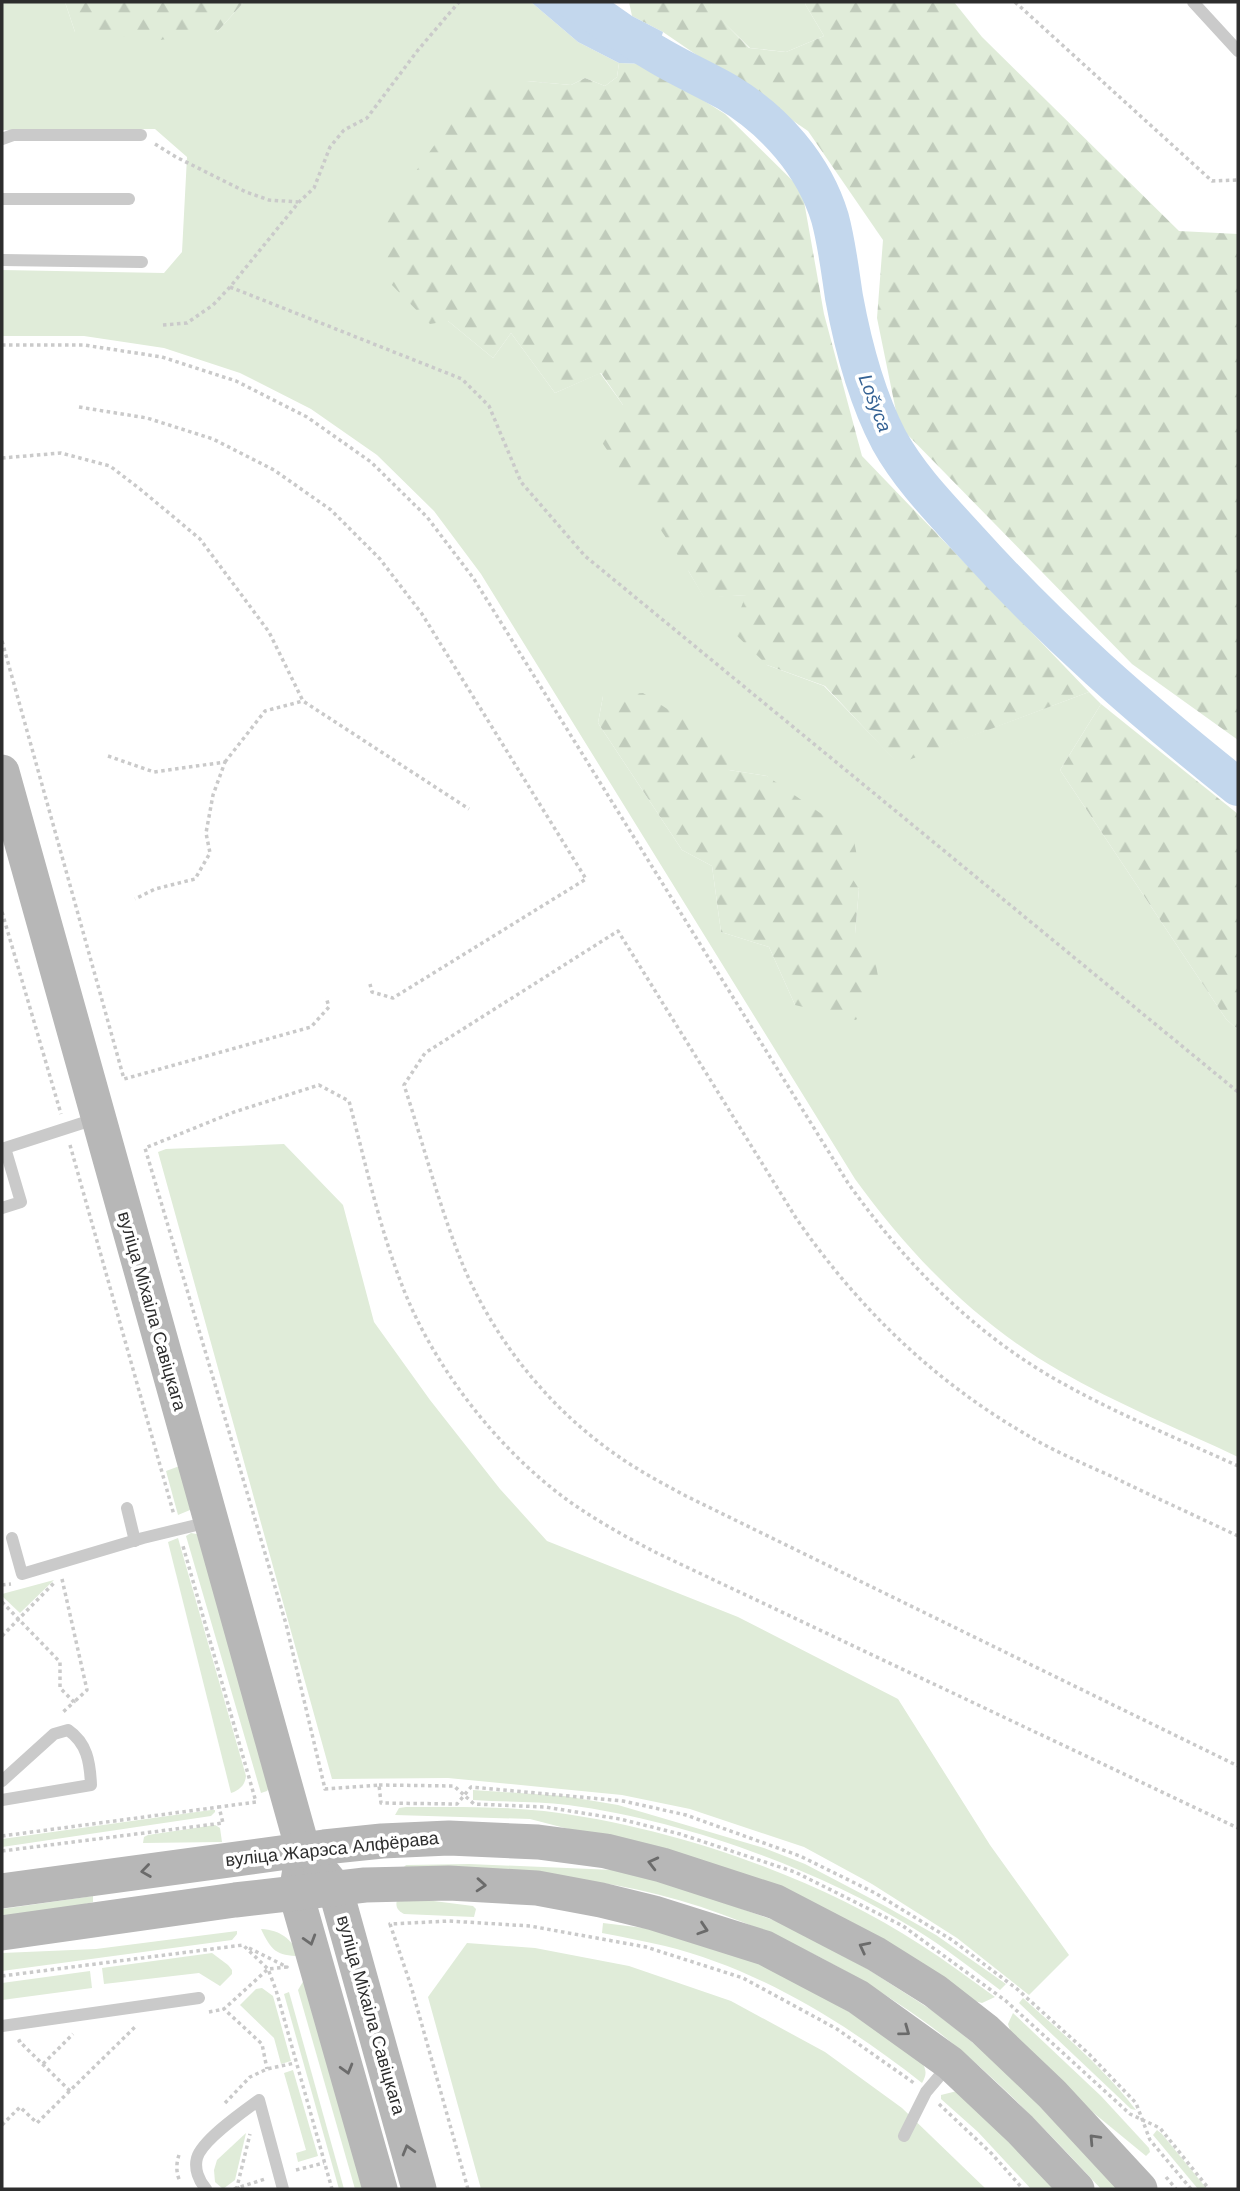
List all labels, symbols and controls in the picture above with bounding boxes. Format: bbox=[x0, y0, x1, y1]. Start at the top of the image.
water label: Lošyca bbox=[854, 371, 896, 435]
street label: вуліца Міхаіла Савіцкага bbox=[114, 1209, 190, 1414]
street label: вуліца Жарэса Алфёрава bbox=[224, 1828, 441, 1870]
one-way arrow bbox=[647, 1857, 659, 1871]
one-way arrow bbox=[141, 1863, 152, 1878]
one-way arrow bbox=[476, 1877, 487, 1892]
street label: вуліца Міхаіла Савіцкага bbox=[333, 1913, 409, 2118]
one-way arrow bbox=[697, 1920, 709, 1935]
one-way arrow bbox=[302, 1933, 316, 1946]
one-way arrow bbox=[859, 1942, 871, 1956]
one-way arrow bbox=[897, 2022, 910, 2035]
one-way arrow bbox=[338, 2063, 353, 2075]
one-way arrow bbox=[1090, 2134, 1102, 2147]
one-way arrow bbox=[402, 2144, 417, 2156]

